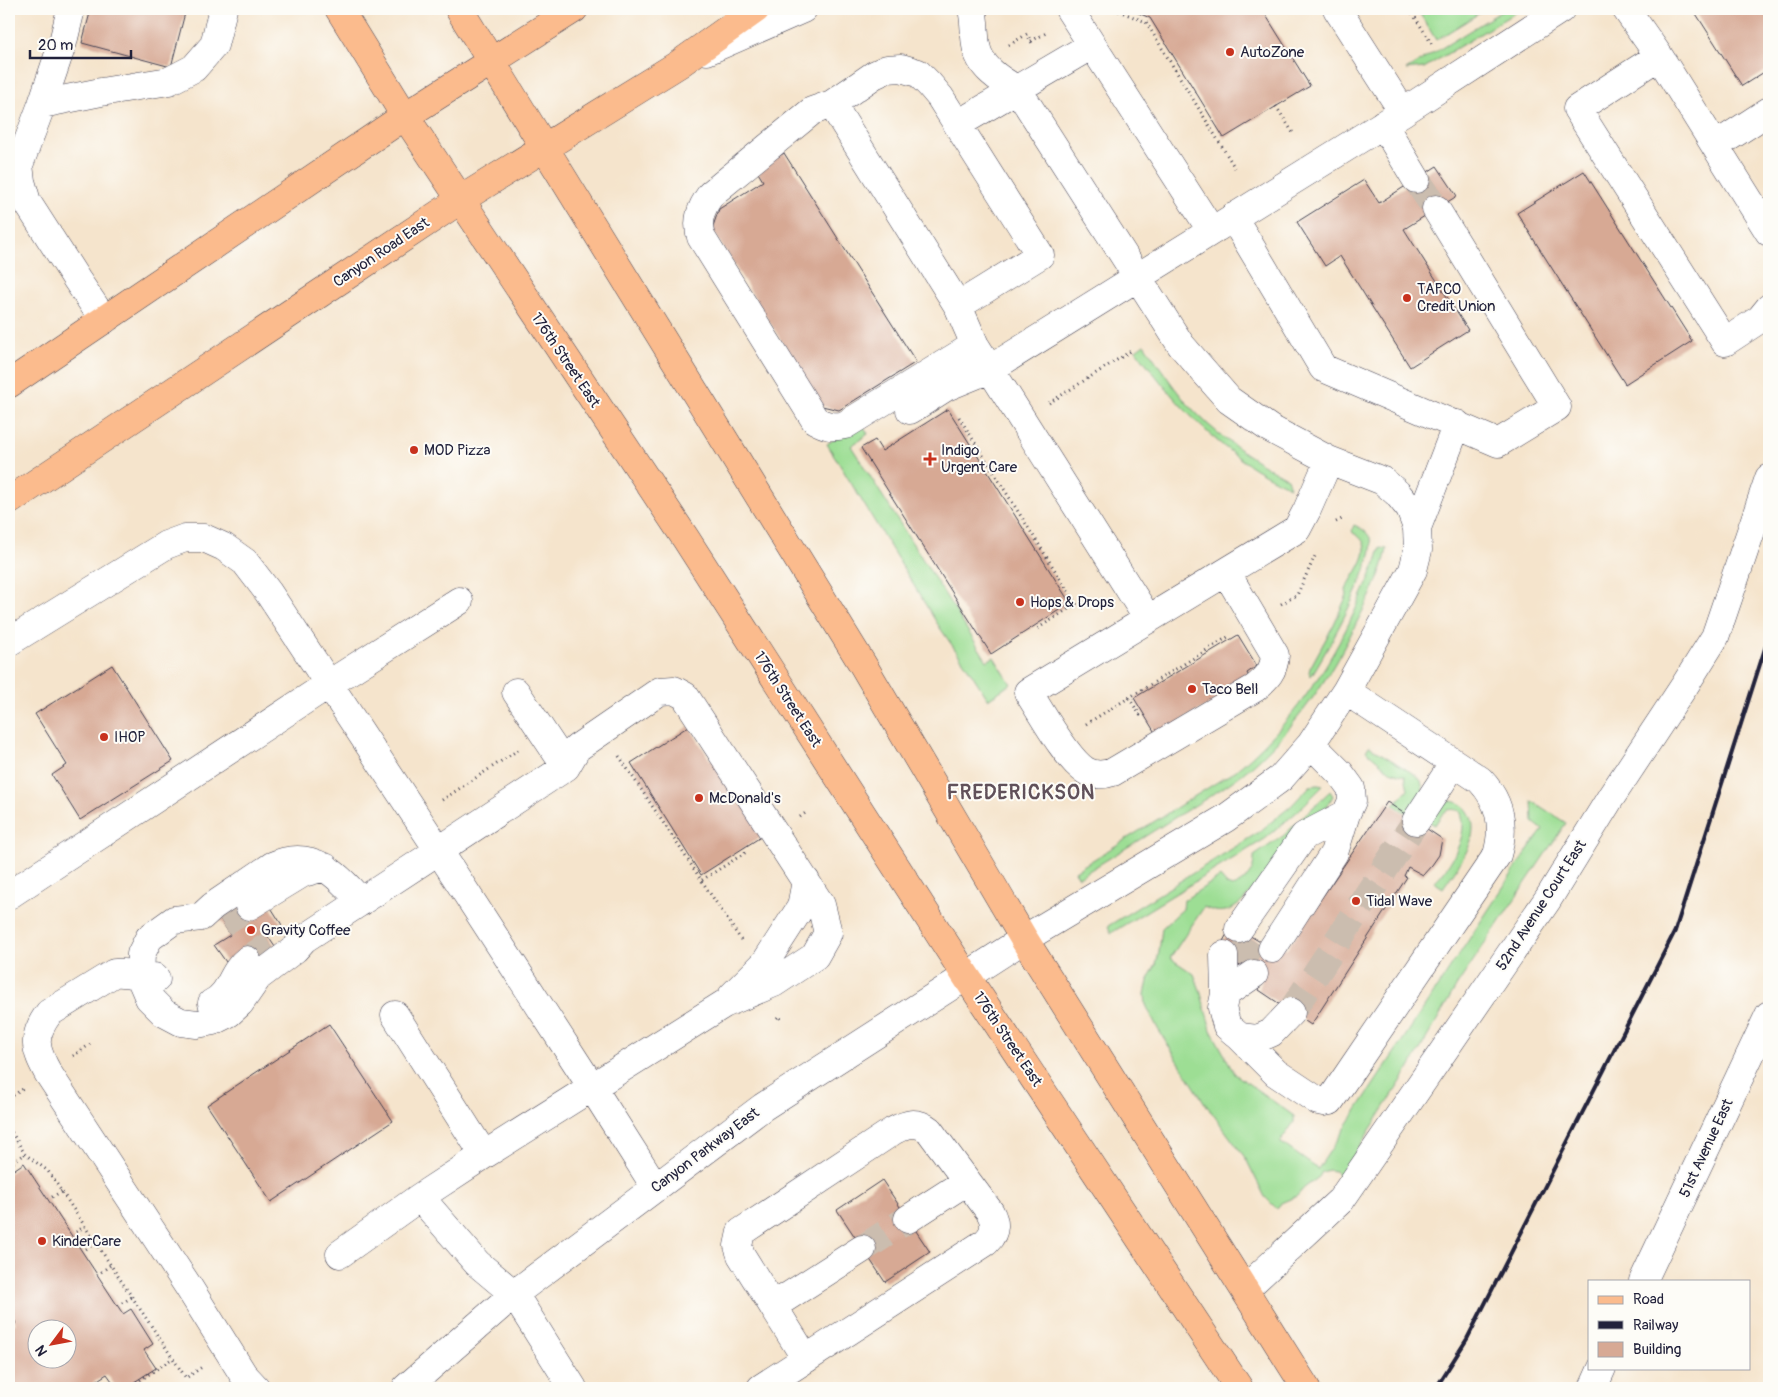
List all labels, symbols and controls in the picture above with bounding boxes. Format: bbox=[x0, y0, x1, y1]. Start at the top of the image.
scale bar bbox=[30, 28, 131, 60]
text: 20 m bbox=[38, 36, 73, 55]
place label: AutoZone bbox=[1240, 43, 1305, 62]
marker: AutoZone bbox=[1224, 46, 1236, 58]
street label: Canyon Road East bbox=[330, 213, 434, 292]
place label: TAPCO Credit Union bbox=[1417, 280, 1496, 316]
marker: TAPCO Credit Union bbox=[1401, 292, 1413, 304]
street label: 176th Street East bbox=[527, 309, 605, 412]
place label: MOD Pizza bbox=[424, 441, 491, 460]
place label: Indigo Urgent Care bbox=[941, 441, 1018, 477]
marker: MOD Pizza bbox=[408, 444, 420, 456]
marker: Indigo Urgent Care bbox=[923, 452, 937, 466]
place label: Hops & Drops bbox=[1030, 593, 1114, 612]
marker: Hops & Drops bbox=[1014, 596, 1026, 608]
street label: 176th Street East bbox=[750, 648, 826, 752]
place label: Taco Bell bbox=[1202, 680, 1258, 699]
marker: Taco Bell bbox=[1186, 683, 1198, 695]
place label: IHOP bbox=[114, 728, 146, 747]
marker: IHOP bbox=[98, 731, 110, 743]
district label: FREDERICKSON bbox=[947, 780, 1095, 805]
place label: McDonald's bbox=[709, 789, 781, 808]
marker: McDonald's bbox=[693, 792, 705, 804]
street label: 52nd Avenue Court East bbox=[1492, 836, 1591, 974]
place label: Tidal Wave bbox=[1366, 892, 1433, 911]
marker: Tidal Wave bbox=[1350, 895, 1362, 907]
place label: Gravity Coffee bbox=[261, 921, 351, 940]
marker: Gravity Coffee bbox=[245, 924, 257, 936]
street label: 176th Street East bbox=[969, 988, 1047, 1091]
street label: 51st Avenue East bbox=[1675, 1095, 1738, 1201]
street label: Canyon Parkway East bbox=[647, 1103, 764, 1197]
place label: KinderCare bbox=[52, 1232, 122, 1251]
marker: KinderCare bbox=[36, 1235, 48, 1247]
legend bbox=[1588, 1280, 1750, 1370]
text: Road bbox=[1633, 1290, 1664, 1309]
text: Railway bbox=[1633, 1316, 1679, 1335]
north arrow bbox=[28, 1320, 78, 1370]
text: Building bbox=[1633, 1340, 1681, 1359]
text: N bbox=[32, 1342, 51, 1359]

